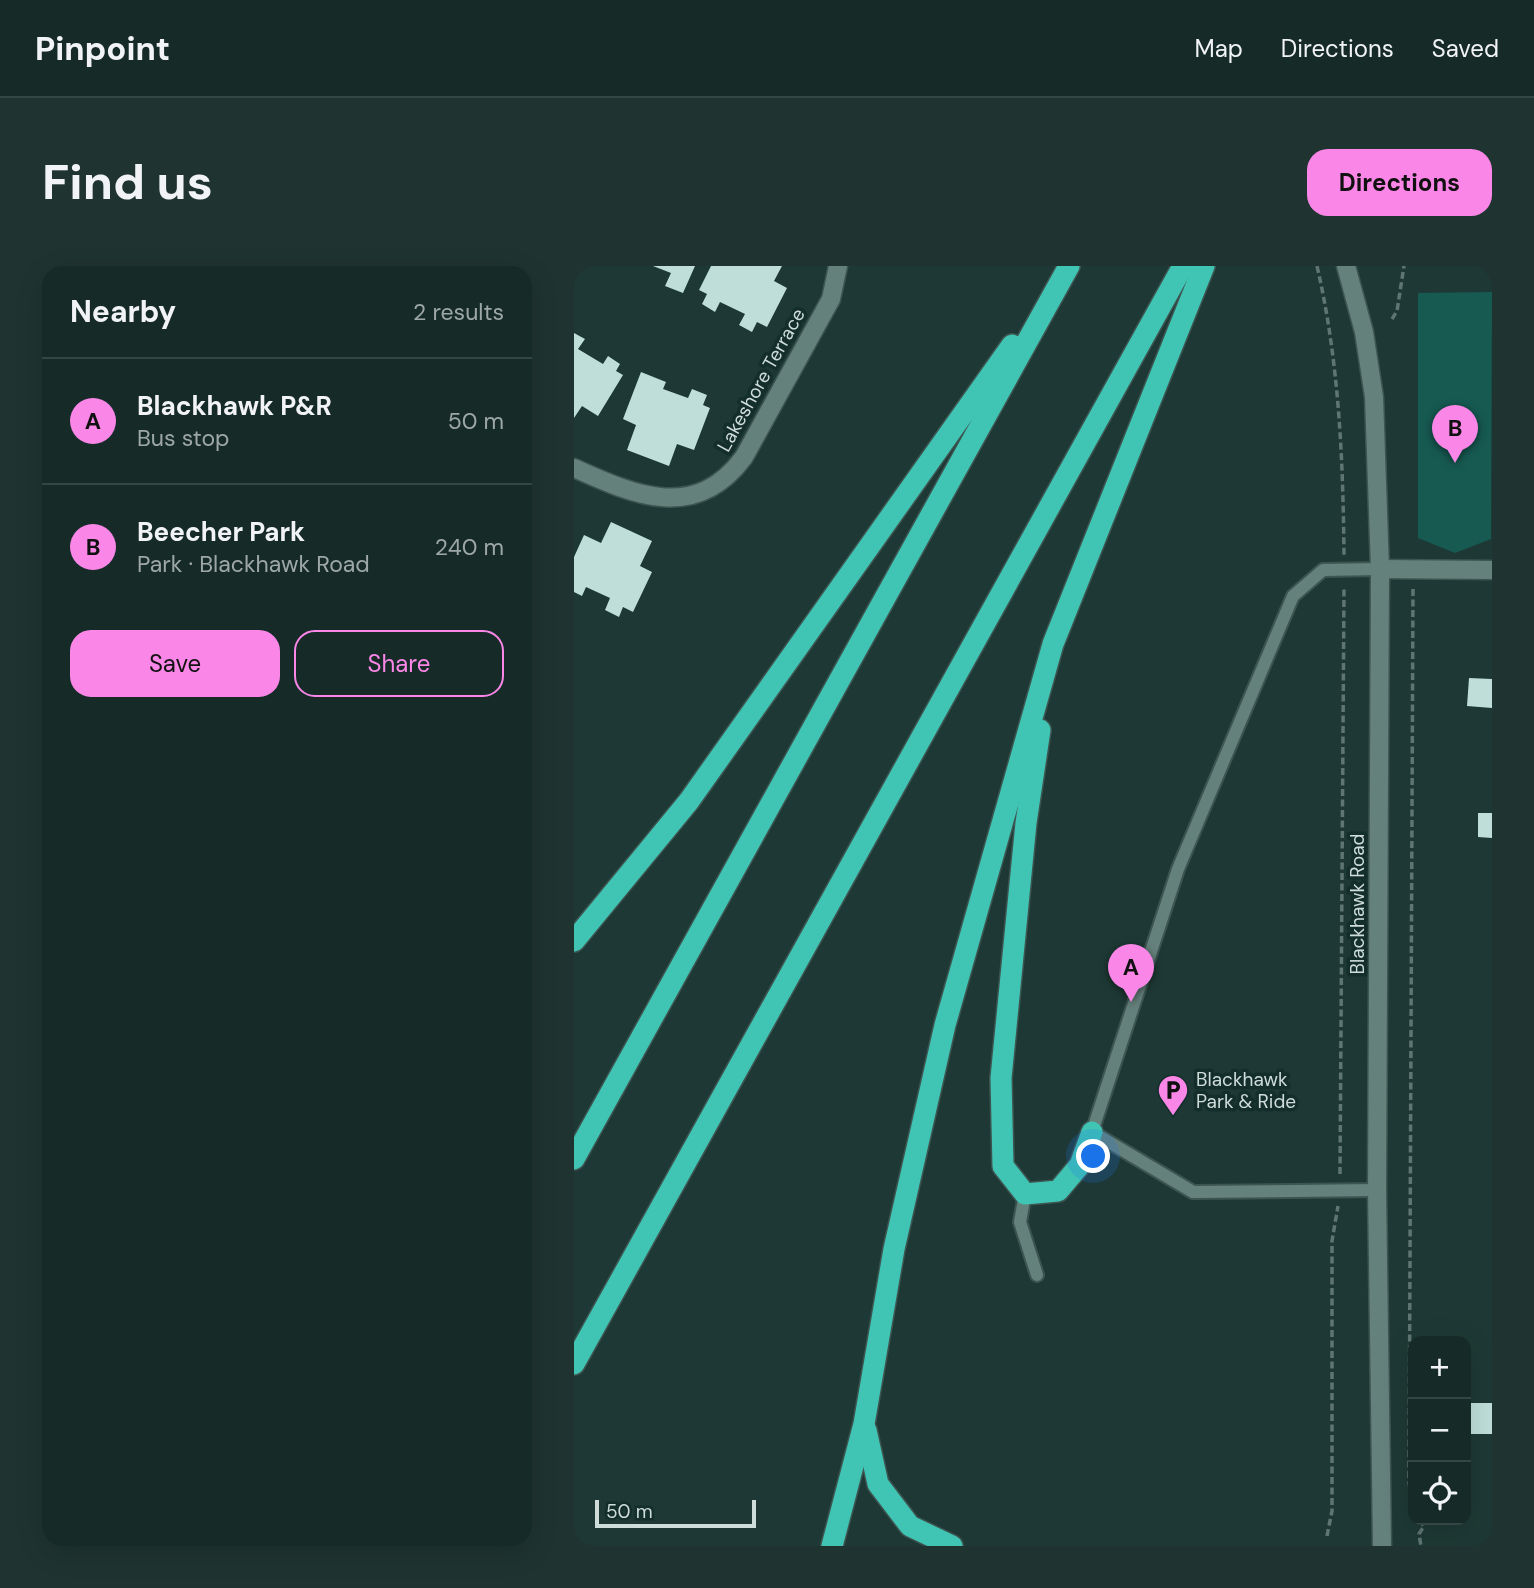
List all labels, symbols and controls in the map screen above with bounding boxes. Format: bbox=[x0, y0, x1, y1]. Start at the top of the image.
text: Pinpoint bbox=[35, 27, 170, 70]
text: Map bbox=[1195, 33, 1243, 64]
text: Directions bbox=[1281, 33, 1394, 64]
text: Saved bbox=[1432, 33, 1499, 64]
button: Directions bbox=[1307, 149, 1492, 216]
text: Find us bbox=[42, 150, 213, 214]
text: Nearby bbox=[70, 292, 176, 331]
text: 2 results bbox=[413, 297, 504, 327]
street label: Lakeshore Terrace bbox=[711, 304, 811, 456]
text: Blackhawk P&R bbox=[137, 389, 332, 423]
pin: B bbox=[1432, 405, 1478, 463]
text: A bbox=[85, 406, 101, 436]
text: 50 m bbox=[448, 406, 504, 436]
text: Bus stop bbox=[137, 423, 229, 453]
text: Beecher Park bbox=[137, 515, 305, 549]
text: B bbox=[86, 532, 100, 562]
text: 240 m bbox=[435, 532, 504, 562]
text: Park · Blackhawk Road bbox=[137, 549, 370, 579]
button: Save bbox=[70, 630, 280, 697]
button: Share bbox=[294, 630, 504, 697]
street label: Blackhawk Road bbox=[1345, 834, 1370, 974]
pin: A bbox=[1108, 944, 1154, 1002]
place label: Blackhawk Park & Ride bbox=[1196, 1067, 1296, 1114]
parking icon: Blackhawk Park & Ride bbox=[1156, 1073, 1190, 1117]
your location bbox=[1076, 1139, 1110, 1173]
map controls bbox=[1408, 1336, 1471, 1525]
button: + bbox=[1408, 1336, 1471, 1399]
button: − bbox=[1408, 1399, 1471, 1462]
button: locate bbox=[1408, 1462, 1471, 1525]
scale bar bbox=[595, 1497, 756, 1529]
text: 50 m bbox=[606, 1499, 653, 1524]

